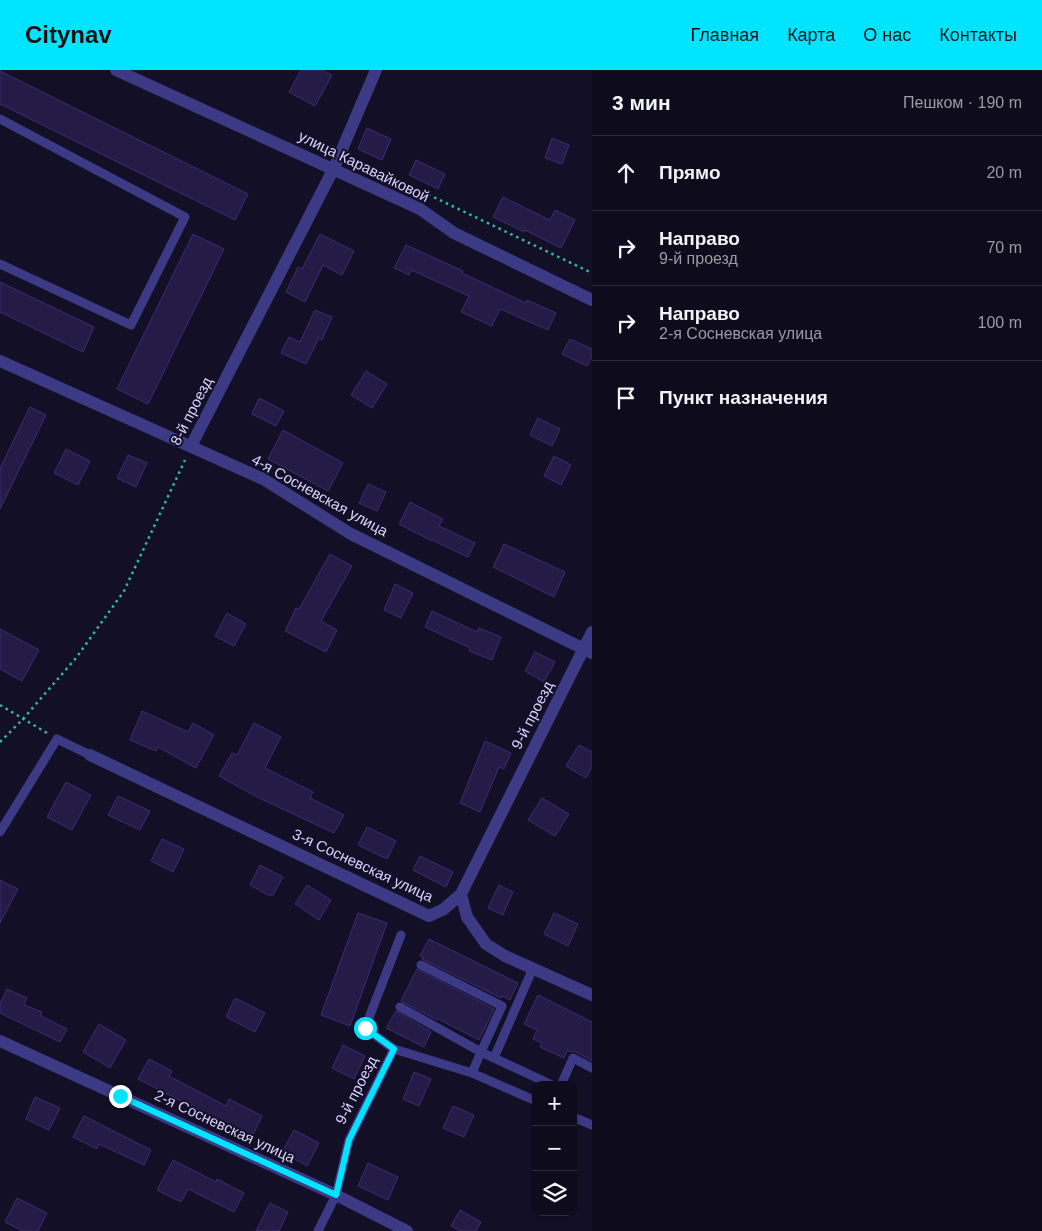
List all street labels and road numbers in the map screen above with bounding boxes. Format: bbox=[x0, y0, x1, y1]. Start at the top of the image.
street label: улица Каравайковой bbox=[296, 127, 432, 205]
street label: 8-й проезд bbox=[167, 374, 215, 448]
street label: 4-я Сосневская улица bbox=[249, 450, 392, 540]
street label: 9-й проезд bbox=[508, 678, 556, 752]
street label: 3-я Сосневская улица bbox=[290, 825, 437, 905]
street label: 9-й проезд bbox=[332, 1053, 380, 1127]
street label: 2-я Сосневская улица bbox=[152, 1086, 299, 1166]

